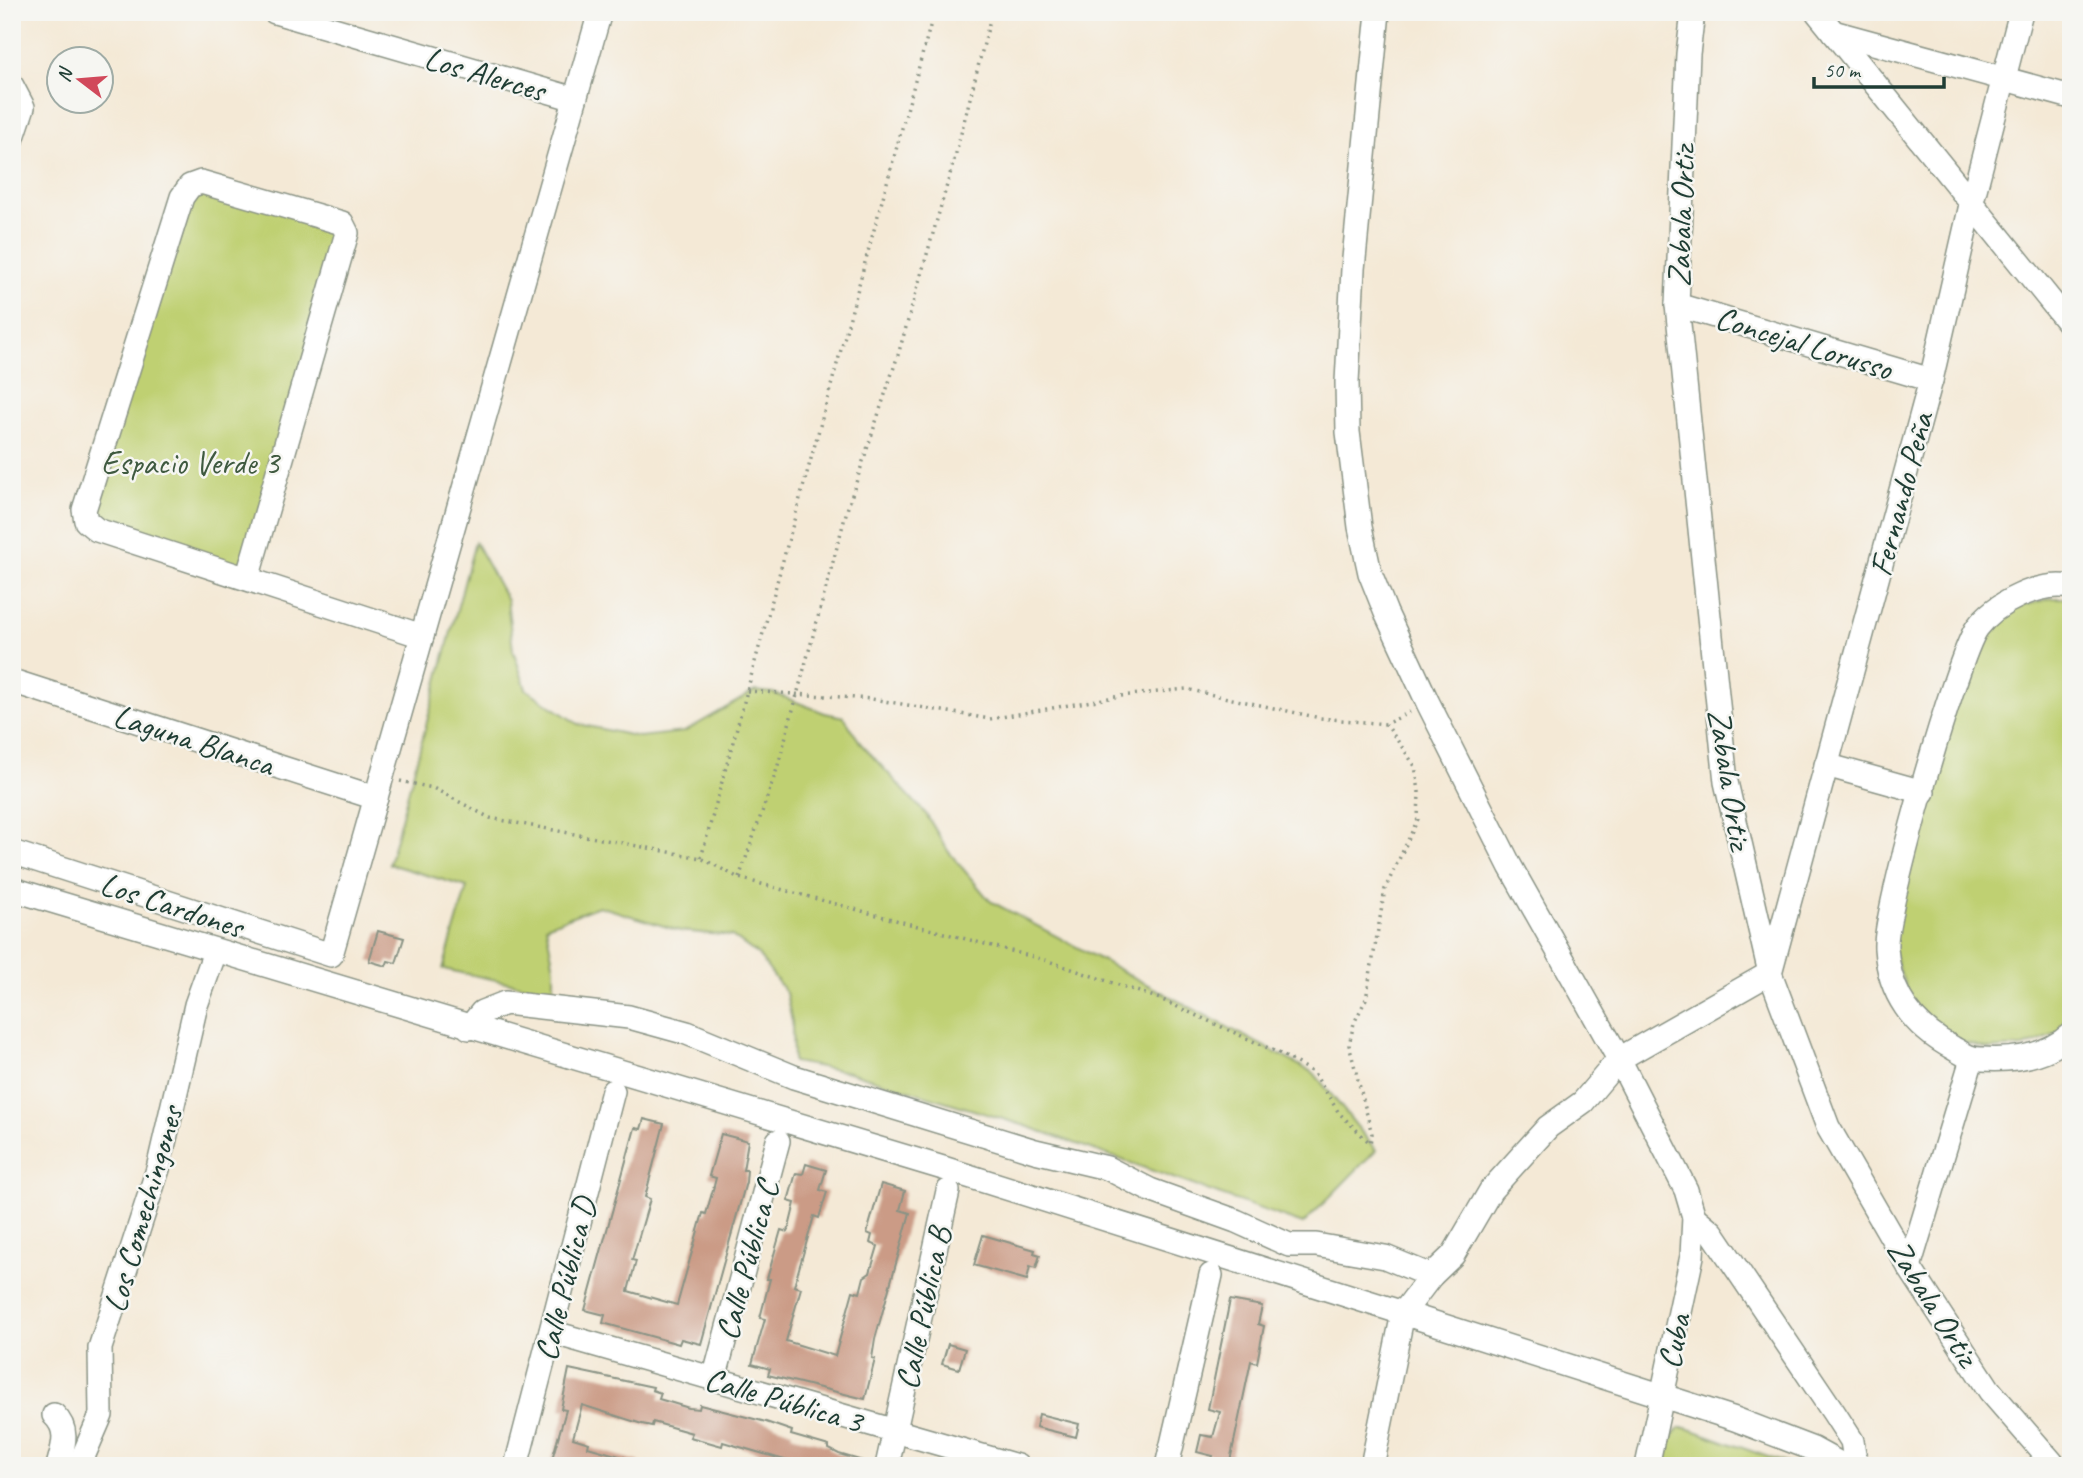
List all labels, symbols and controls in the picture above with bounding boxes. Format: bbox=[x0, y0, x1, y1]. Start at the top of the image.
street label: Los Alerces bbox=[420, 37, 552, 112]
north arrow bbox=[46, 46, 116, 116]
scale bar bbox=[1814, 46, 1943, 90]
text: 50 m bbox=[1824, 57, 1862, 83]
text: N bbox=[51, 64, 79, 85]
street label: Zabala Ortiz bbox=[1658, 142, 1705, 288]
street label: Concejal Lorusso bbox=[1710, 296, 1898, 390]
street label: Fernando Peña bbox=[1859, 406, 1944, 580]
park label: Espacio Verde 3 bbox=[101, 442, 281, 484]
street label: Laguna Blanca bbox=[108, 694, 281, 786]
street label: Zabala Ortiz bbox=[1698, 706, 1762, 855]
street label: Los Cardones bbox=[95, 862, 251, 949]
street label: Los Comechingones bbox=[94, 1099, 193, 1317]
street label: Calle Pública C bbox=[706, 1173, 789, 1344]
street label: Calle Pública D bbox=[524, 1191, 606, 1365]
street label: Calle Pública B bbox=[885, 1222, 961, 1393]
street label: Zabala Ortiz bbox=[1878, 1231, 1990, 1376]
street label: Cuba bbox=[1648, 1308, 1701, 1372]
street label: Calle Pública 3 bbox=[700, 1357, 869, 1443]

